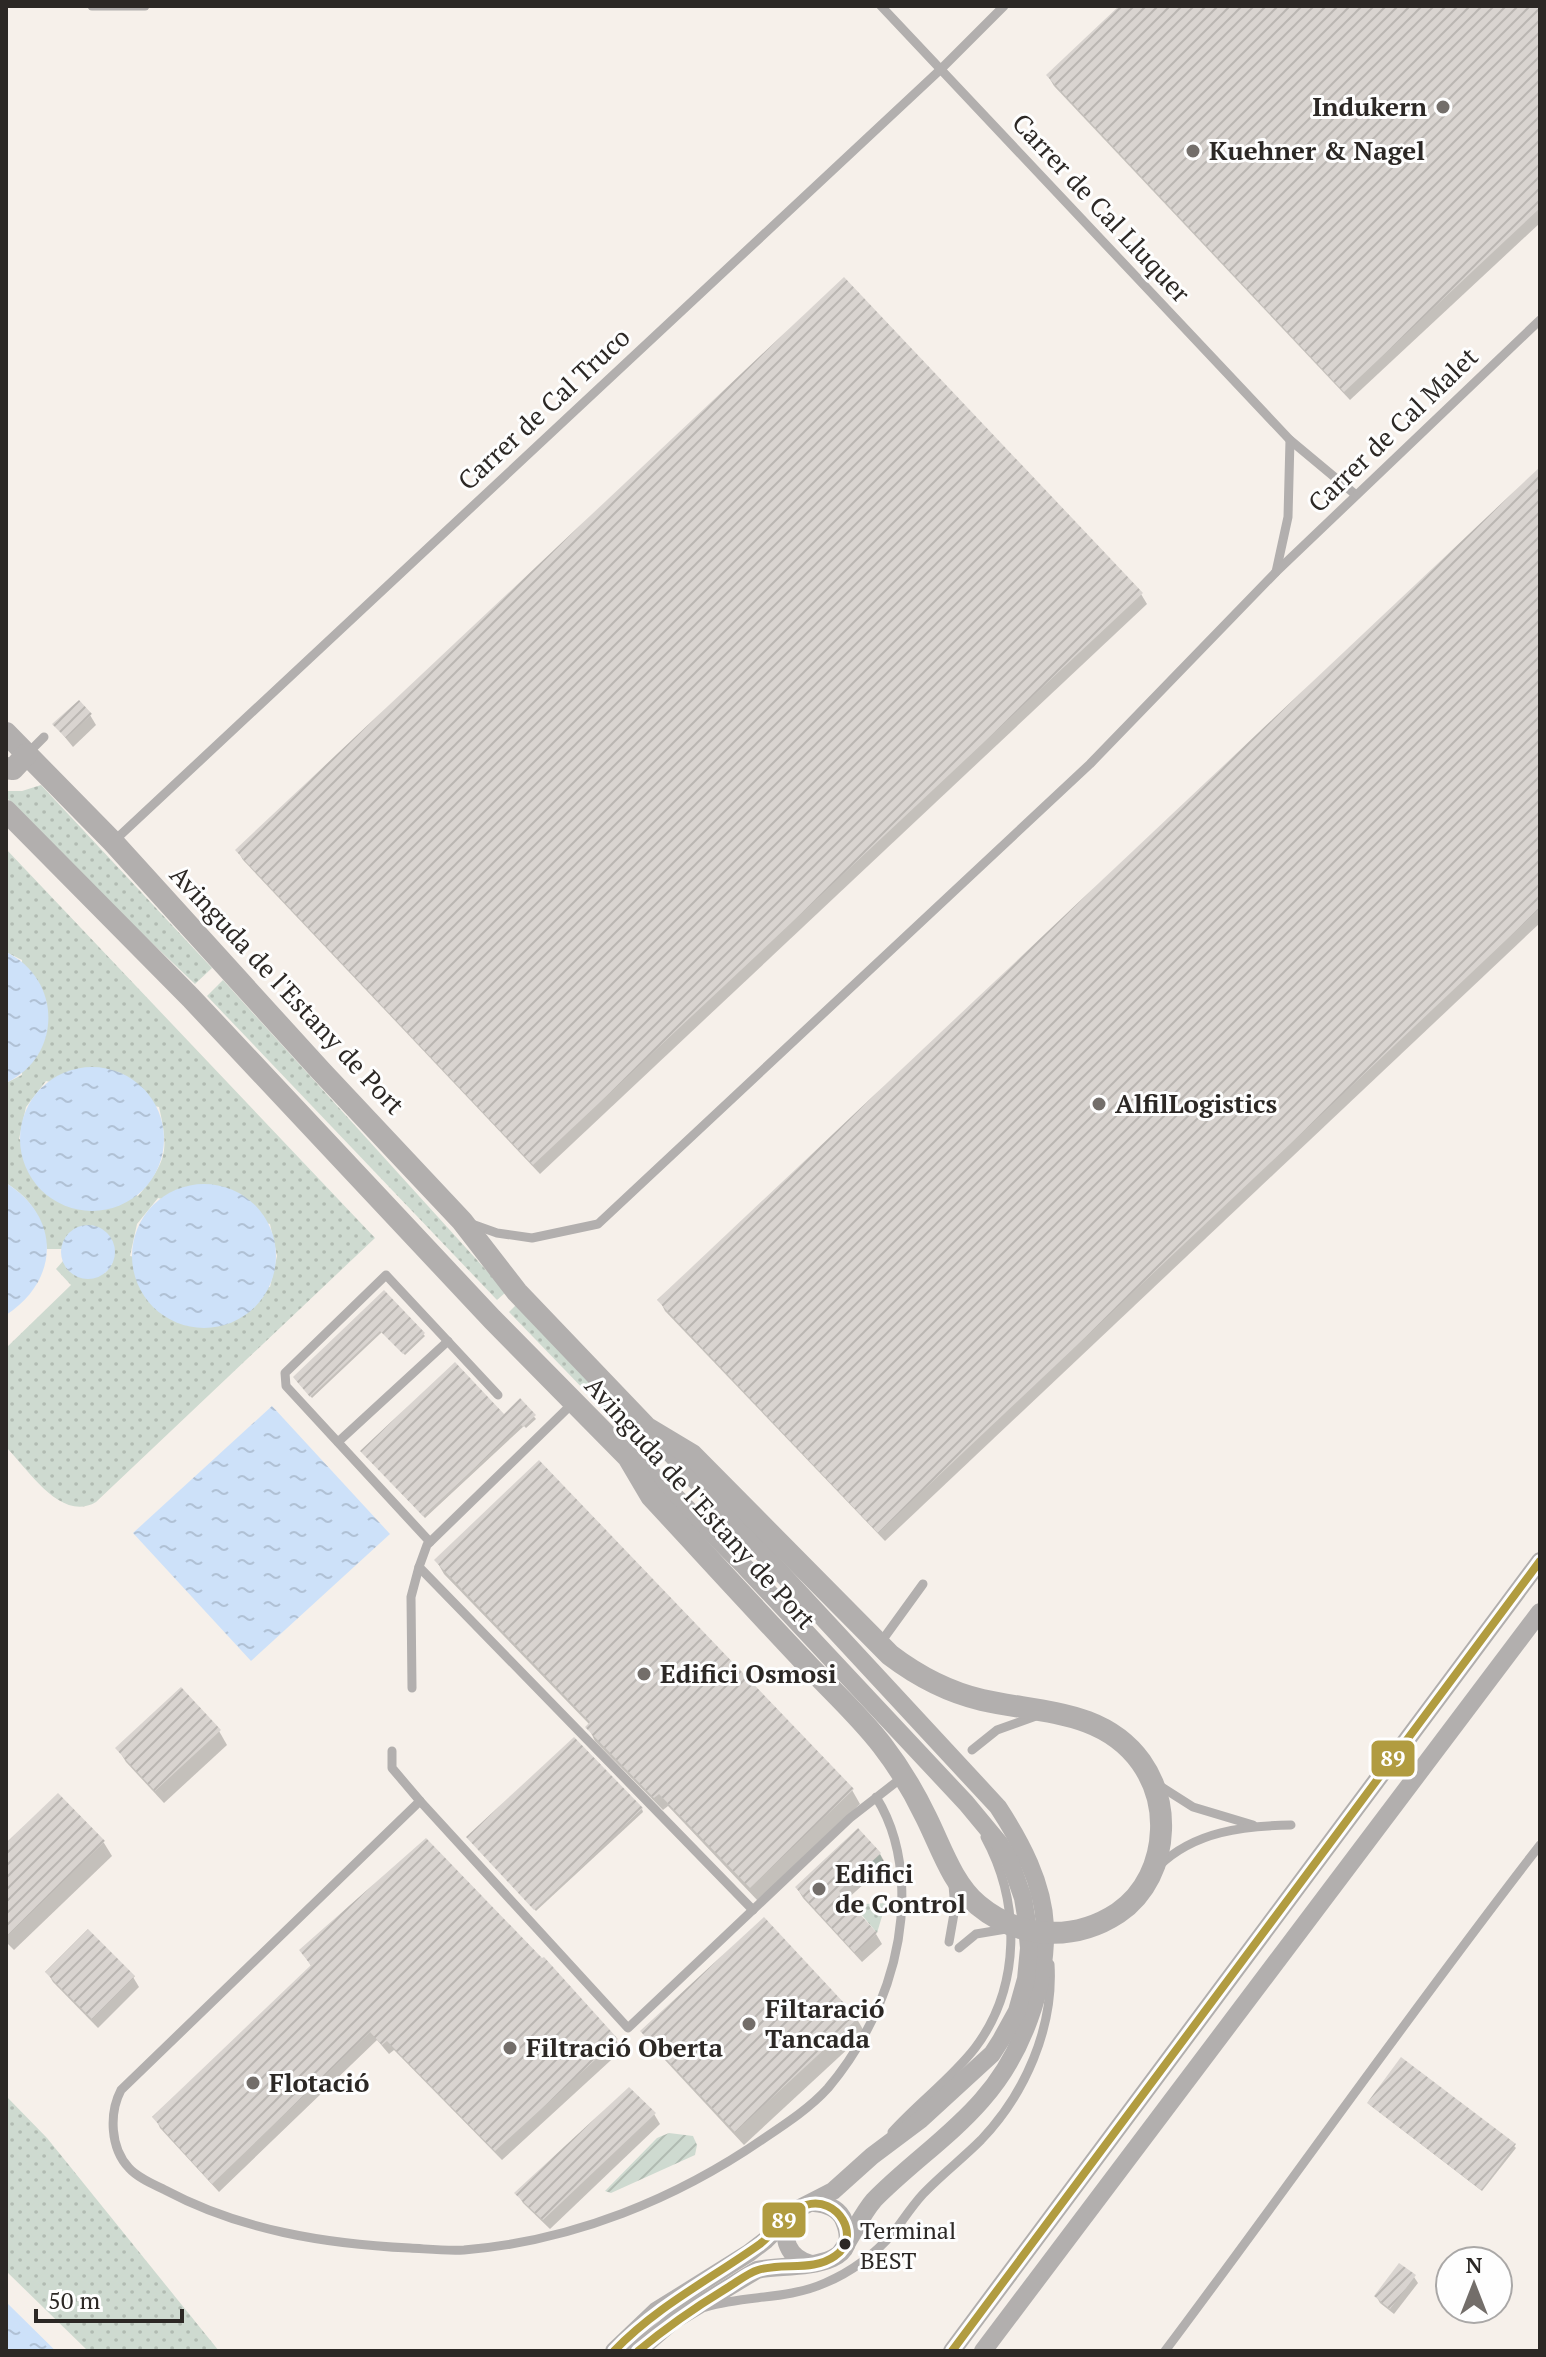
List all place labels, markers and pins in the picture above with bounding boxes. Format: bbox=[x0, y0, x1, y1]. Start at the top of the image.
place label: Indukern bbox=[1312, 89, 1427, 123]
marker: Indukern bbox=[1434, 98, 1452, 116]
place label: Kuehner & Nagel bbox=[1209, 133, 1425, 167]
marker: Kuehner & Nagel bbox=[1184, 142, 1202, 160]
place label: AlfilLogistics bbox=[1115, 1086, 1277, 1120]
marker: AlfilLogistics bbox=[1090, 1095, 1108, 1113]
place label: Edifici Osmosi bbox=[660, 1656, 837, 1690]
marker: Edifici Osmosi bbox=[635, 1665, 653, 1683]
place label: Edifici de Control bbox=[835, 1856, 966, 1920]
marker: Edifici de Control bbox=[810, 1880, 828, 1898]
place label: Filtaració Tancada bbox=[765, 1991, 884, 2055]
marker: Filtaració Tancada bbox=[740, 2015, 758, 2033]
place label: Filtració Oberta bbox=[526, 2030, 723, 2064]
marker: Filtració Oberta bbox=[501, 2039, 519, 2057]
place label: Flotació bbox=[269, 2065, 369, 2099]
marker: Flotació bbox=[244, 2074, 262, 2092]
place label: Terminal BEST bbox=[860, 2214, 956, 2276]
marker: Terminal BEST bbox=[837, 2236, 853, 2252]

